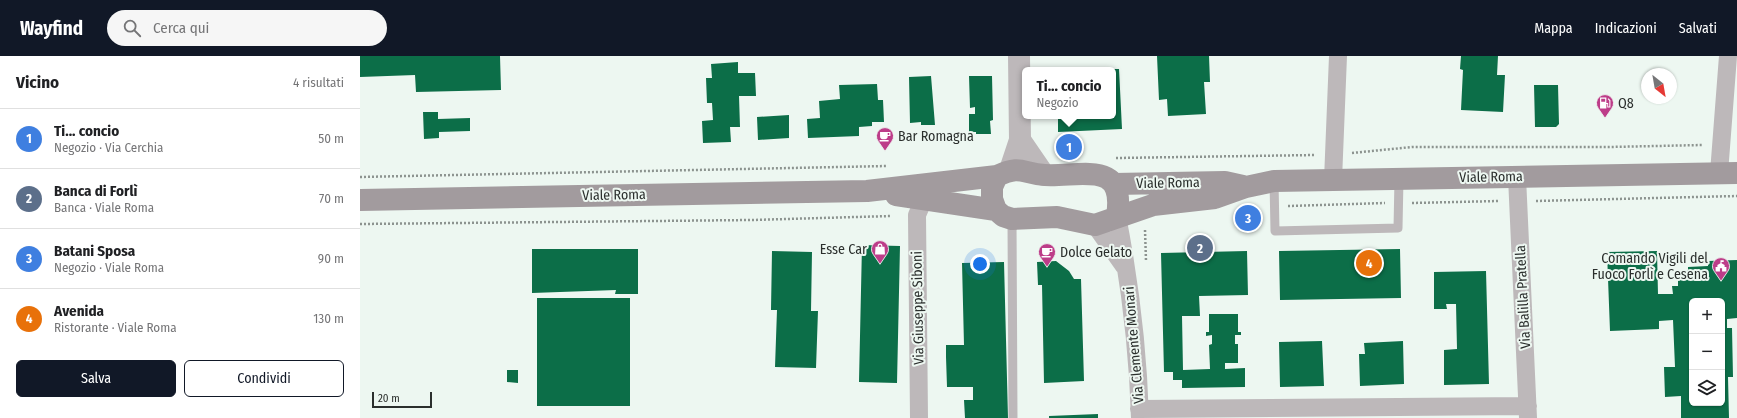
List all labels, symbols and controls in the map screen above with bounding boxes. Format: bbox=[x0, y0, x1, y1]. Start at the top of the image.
search box bbox=[107, 10, 387, 46]
text: Wayfind bbox=[20, 17, 83, 40]
icon: search bbox=[121, 17, 143, 39]
text: Cerca qui bbox=[153, 19, 209, 37]
text: Mappa bbox=[1534, 20, 1573, 37]
text: Indicazioni bbox=[1595, 20, 1657, 37]
text: Salvati bbox=[1679, 20, 1717, 37]
popup bbox=[1022, 67, 1116, 119]
north arrow bbox=[1641, 68, 1677, 104]
text: Vicino bbox=[16, 72, 59, 93]
text: 4 risultati bbox=[293, 75, 344, 90]
text: Ti... concio bbox=[1036, 77, 1102, 95]
fuel station icon: Q8 bbox=[1595, 93, 1615, 118]
text: Negozio bbox=[1036, 95, 1079, 110]
place label: Q8 bbox=[1618, 95, 1634, 112]
text: Ti... concio bbox=[54, 122, 119, 140]
cafe icon: Bar Romagna bbox=[875, 126, 895, 151]
place label: Bar Romagna bbox=[898, 128, 974, 145]
text: 1 bbox=[26, 131, 32, 146]
text: 50 m bbox=[318, 131, 344, 146]
pin: 1 bbox=[1056, 132, 1082, 162]
text: Negozio · Via Cerchia bbox=[54, 140, 163, 155]
street label: Viale Roma bbox=[1459, 168, 1523, 186]
street label: Viale Roma bbox=[1136, 174, 1200, 192]
text: Banca di Forlì bbox=[54, 182, 137, 200]
street label: Viale Roma bbox=[582, 186, 646, 204]
text: 2 bbox=[26, 191, 32, 206]
text: 70 m bbox=[319, 191, 344, 206]
text: Banca · Viale Roma bbox=[54, 200, 154, 215]
pin: 3 bbox=[1235, 203, 1261, 233]
pin: 2 bbox=[1187, 233, 1213, 263]
shop icon: Esse Car bbox=[870, 239, 890, 264]
place label: Esse Car bbox=[820, 241, 867, 258]
text: Batani Sposa bbox=[54, 242, 135, 260]
cafe icon: Dolce Gelato bbox=[1037, 242, 1057, 267]
place label: Dolce Gelato bbox=[1060, 244, 1132, 261]
street label: Via Balilla Pratella bbox=[1512, 245, 1534, 349]
pin: 4 bbox=[1356, 248, 1382, 278]
place label: Comando Vigili del Fuoco Forlì e Cesena bbox=[1592, 250, 1708, 283]
text: 3 bbox=[26, 251, 32, 266]
text: 90 m bbox=[318, 251, 344, 266]
street label: Via Giuseppe Siboni bbox=[909, 251, 927, 365]
your location bbox=[970, 254, 990, 274]
public building icon: Comando Vigili del Fuoco Forlì e Cesena bbox=[1711, 256, 1731, 281]
text: Negozio · Viale Roma bbox=[54, 260, 164, 275]
street label: Via Clemente Monari bbox=[1120, 286, 1148, 404]
map controls bbox=[1689, 298, 1725, 406]
button: + bbox=[1689, 298, 1725, 334]
text: Avenida bbox=[54, 302, 104, 320]
text: 4 bbox=[26, 311, 32, 326]
text: 130 m bbox=[313, 311, 344, 326]
text: Ristorante · Viale Roma bbox=[54, 320, 177, 335]
button: − bbox=[1689, 334, 1725, 370]
button: Salva bbox=[16, 360, 176, 397]
button: Condividi bbox=[184, 360, 344, 397]
button: layers bbox=[1689, 370, 1725, 406]
scale bar bbox=[372, 390, 432, 409]
text: 20 m bbox=[378, 392, 400, 405]

